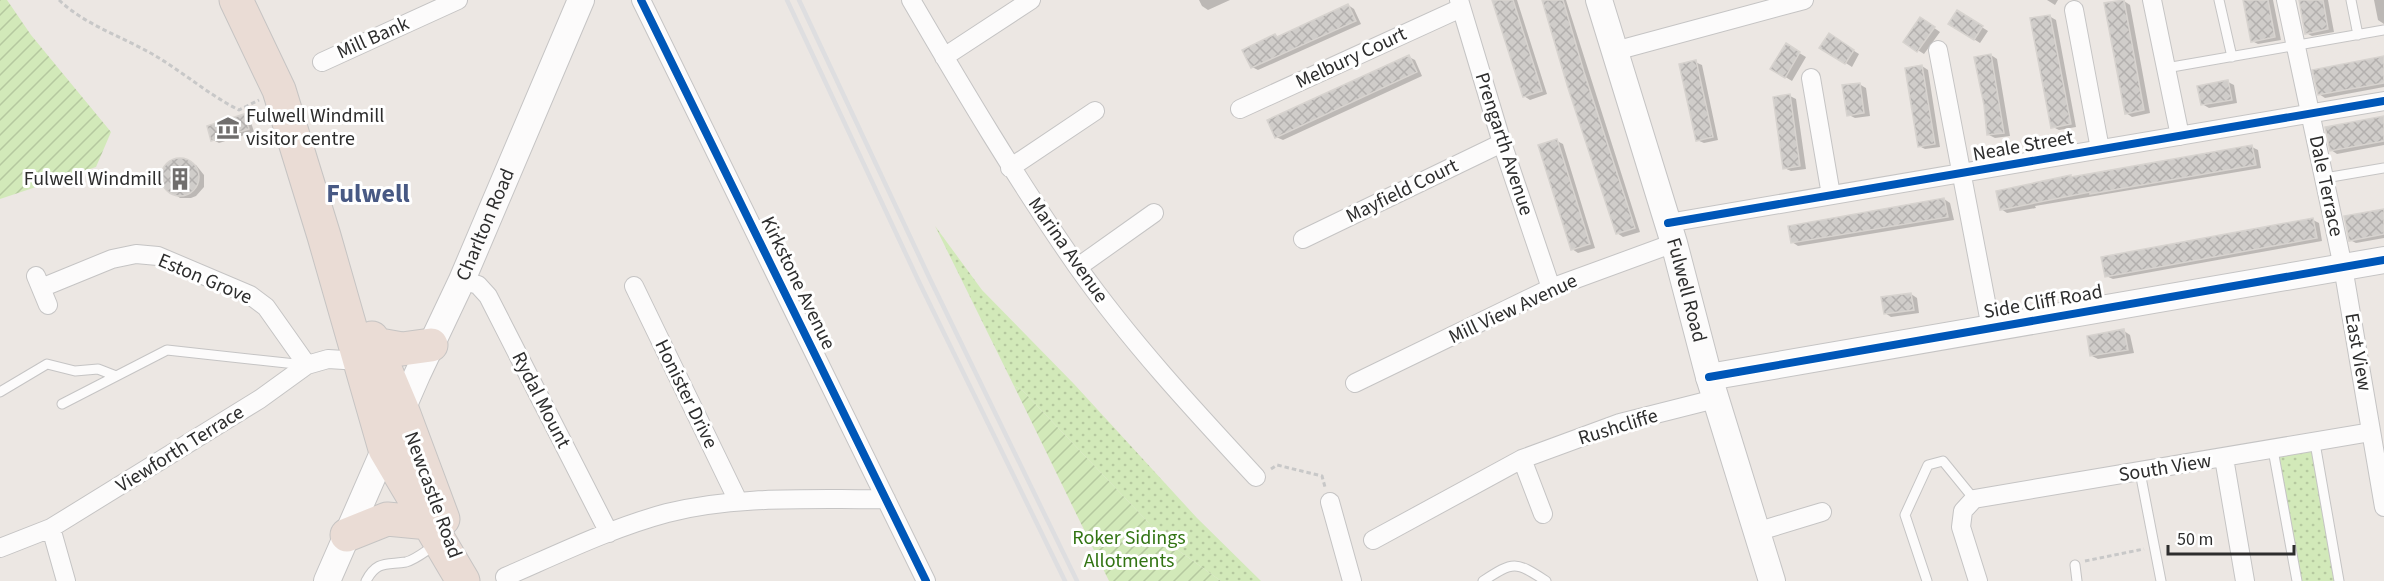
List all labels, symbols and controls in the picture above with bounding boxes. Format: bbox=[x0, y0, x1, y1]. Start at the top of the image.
street label: Mill Bank bbox=[332, 10, 414, 66]
street label: Melbury Court bbox=[1291, 20, 1411, 96]
street label: Prengarth Avenue bbox=[1468, 69, 1540, 219]
place label: Fulwell Windmill visitor centre bbox=[246, 102, 384, 153]
museum icon: Fulwell Windmill visitor centre bbox=[215, 115, 241, 141]
street label: Neale Street bbox=[1970, 123, 2076, 169]
street label: Dale Terrace bbox=[2302, 133, 2350, 239]
street label: Mayfield Court bbox=[1341, 152, 1463, 230]
street label: Charlton Road bbox=[449, 164, 522, 285]
place label: Fulwell Windmill bbox=[24, 165, 162, 193]
building icon: Fulwell Windmill bbox=[167, 166, 193, 192]
district label: Fulwell bbox=[326, 175, 410, 212]
street label: Marina Avenue bbox=[1021, 192, 1115, 309]
street label: Kirkstone Avenue bbox=[754, 212, 842, 354]
street label: Fulwell Road bbox=[1659, 234, 1713, 345]
street label: Eston Grove bbox=[154, 247, 256, 311]
street label: Mill View Avenue bbox=[1444, 267, 1582, 351]
street label: Side Cliff Road bbox=[1981, 278, 2105, 326]
street label: East View bbox=[2337, 311, 2379, 393]
street label: Honister Drive bbox=[647, 335, 725, 453]
street label: Rydal Mount bbox=[505, 347, 577, 453]
street label: Viewforth Terrace bbox=[111, 398, 249, 500]
street label: Rushcliffe bbox=[1575, 402, 1661, 452]
street label: Newcastle Road bbox=[397, 428, 469, 562]
street label: South View bbox=[2117, 447, 2213, 489]
scale bar bbox=[2168, 518, 2294, 556]
park label: Roker Sidings Allotments bbox=[1072, 524, 1186, 575]
text: 50 m bbox=[2177, 527, 2213, 552]

